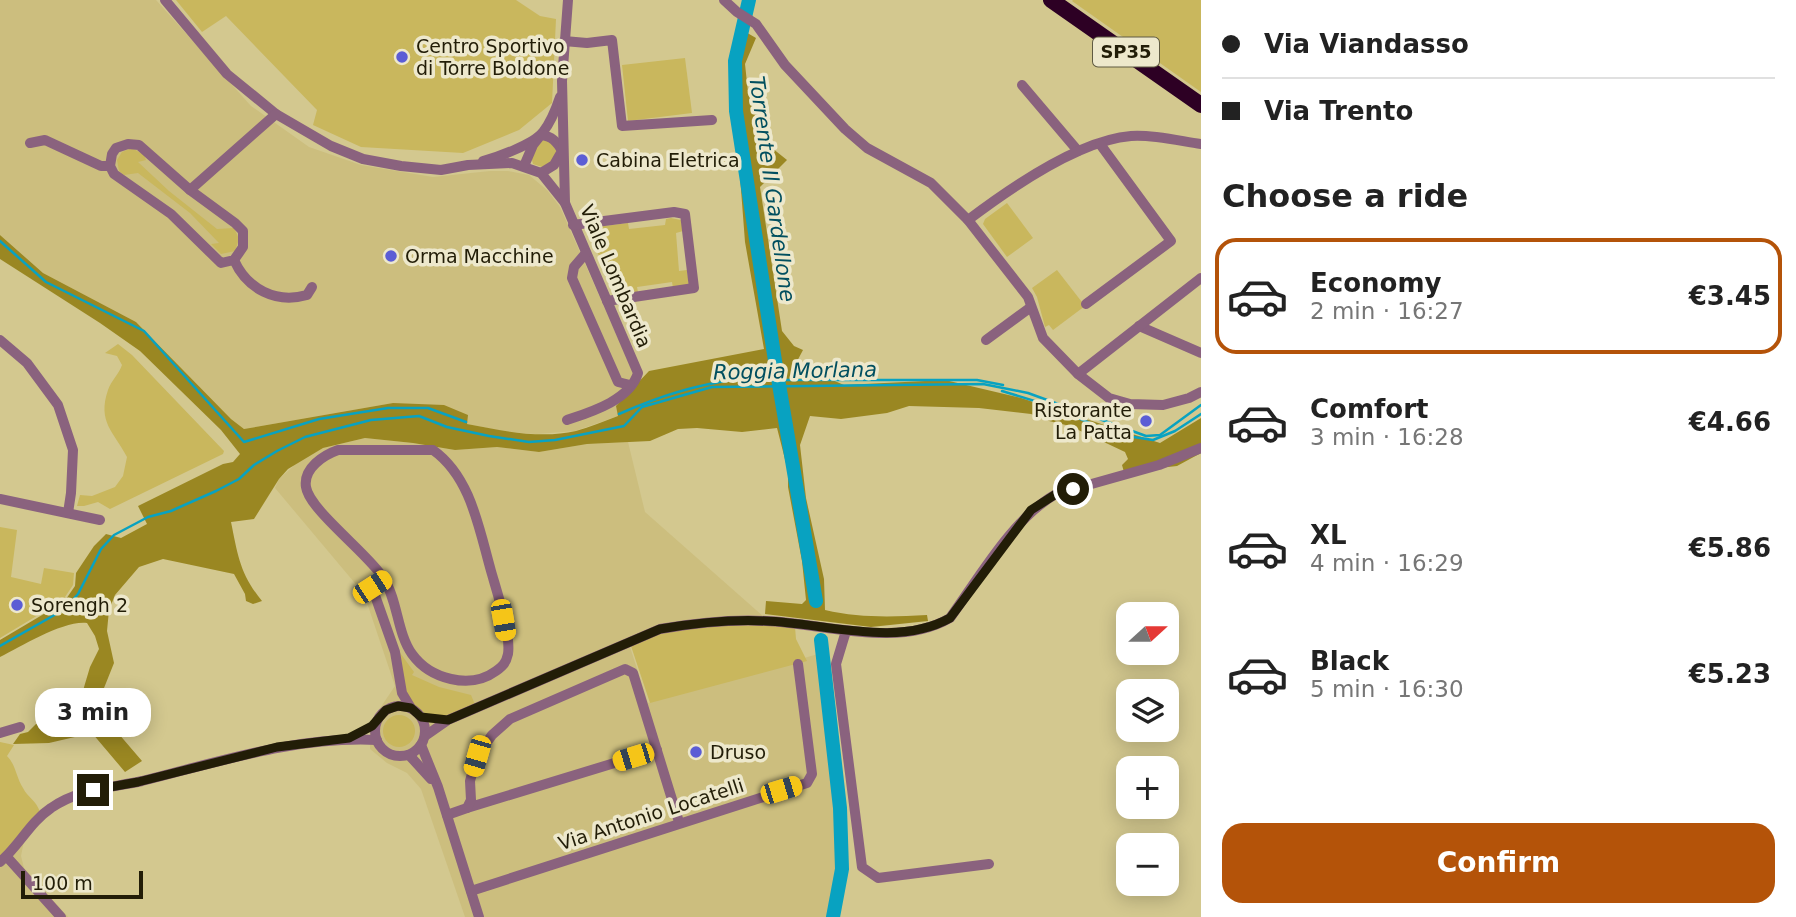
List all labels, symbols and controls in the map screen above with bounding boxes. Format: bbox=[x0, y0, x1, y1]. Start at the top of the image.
text: Via Viandasso bbox=[1264, 29, 1469, 59]
place label: Centro Sportivo di Torre Boldone bbox=[416, 35, 569, 79]
road number: SP35 bbox=[1093, 38, 1159, 66]
marker: Centro Sportivo di Torre Boldone bbox=[394, 49, 410, 65]
water label: Torrente Il Gardellone bbox=[744, 74, 800, 304]
text: Via Trento bbox=[1264, 96, 1413, 126]
place label: Cabina Eletrica bbox=[596, 149, 740, 171]
marker: Cabina Eletrica bbox=[574, 152, 590, 168]
text: Choose a ride bbox=[1222, 177, 1468, 215]
street label: Viale Lombardia bbox=[576, 201, 656, 351]
place label: Orma Macchine bbox=[405, 245, 554, 267]
marker: Orma Macchine bbox=[383, 248, 399, 264]
icon: car bbox=[1226, 265, 1289, 328]
text: Economy bbox=[1310, 268, 1441, 298]
text: €3.45 bbox=[1689, 281, 1771, 311]
text: 2 min · 16:27 bbox=[1310, 298, 1464, 324]
water label: Roggia Morlana bbox=[713, 358, 877, 384]
icon: car bbox=[1226, 391, 1289, 454]
text: Comfort bbox=[1310, 394, 1428, 424]
place label: Ristorante La Patta bbox=[1034, 399, 1132, 443]
text: €4.66 bbox=[1689, 407, 1771, 437]
marker: Ristorante La Patta bbox=[1138, 413, 1154, 429]
text: 3 min · 16:28 bbox=[1310, 424, 1464, 450]
route start bbox=[1057, 473, 1089, 505]
icon: car bbox=[1226, 517, 1289, 580]
text: XL bbox=[1310, 520, 1347, 550]
text: €5.86 bbox=[1689, 533, 1771, 563]
text: 4 min · 16:29 bbox=[1310, 550, 1464, 576]
car bbox=[349, 567, 396, 607]
place label: Sorengh 2 bbox=[31, 594, 128, 616]
marker: Sorengh 2 bbox=[9, 597, 25, 613]
car bbox=[490, 597, 517, 643]
north arrow bbox=[1116, 602, 1180, 665]
map controls bbox=[1116, 602, 1179, 896]
icon: car bbox=[1226, 643, 1289, 706]
text: Black bbox=[1310, 646, 1389, 676]
text: €5.23 bbox=[1689, 659, 1771, 689]
text: 5 min · 16:30 bbox=[1310, 676, 1464, 702]
button: layers bbox=[1116, 679, 1179, 742]
callout: 3 min bbox=[35, 688, 151, 738]
text: 3 min bbox=[57, 699, 129, 725]
car bbox=[462, 733, 493, 779]
car bbox=[610, 741, 657, 773]
place label: Druso bbox=[710, 741, 766, 763]
marker: Druso bbox=[688, 744, 704, 760]
button: + bbox=[1116, 756, 1179, 819]
route end bbox=[77, 774, 109, 806]
street label: Via Antonio Locatelli bbox=[556, 774, 746, 854]
car bbox=[758, 774, 805, 806]
button: Confirm bbox=[1222, 823, 1775, 903]
button: − bbox=[1116, 833, 1179, 896]
scale bar bbox=[21, 868, 144, 900]
text: 100 m bbox=[32, 872, 93, 894]

